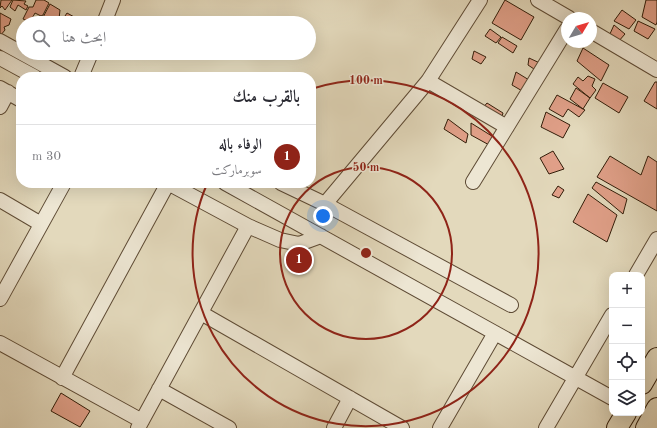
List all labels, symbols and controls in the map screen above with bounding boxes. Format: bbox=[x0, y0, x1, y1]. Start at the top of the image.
north arrow bbox=[561, 12, 597, 48]
search box bbox=[16, 16, 316, 60]
icon: search bbox=[30, 27, 52, 49]
text: ابحث هنا bbox=[62, 31, 106, 46]
text: 100 m bbox=[349, 75, 383, 87]
text: بالقرب منك bbox=[232, 89, 300, 106]
text: الوفاء باله bbox=[219, 138, 262, 153]
text: 30 m bbox=[32, 150, 61, 163]
text: 1 bbox=[283, 150, 291, 163]
text: 50 m bbox=[353, 161, 380, 174]
text: سوبرماركت bbox=[212, 164, 262, 177]
your location bbox=[313, 206, 333, 226]
pin: 1 bbox=[286, 245, 312, 275]
centre of rings bbox=[359, 246, 373, 260]
map controls bbox=[609, 272, 645, 416]
button: + bbox=[609, 272, 645, 308]
button: − bbox=[609, 308, 645, 344]
button: locate bbox=[609, 344, 645, 380]
button: layers bbox=[609, 380, 645, 416]

